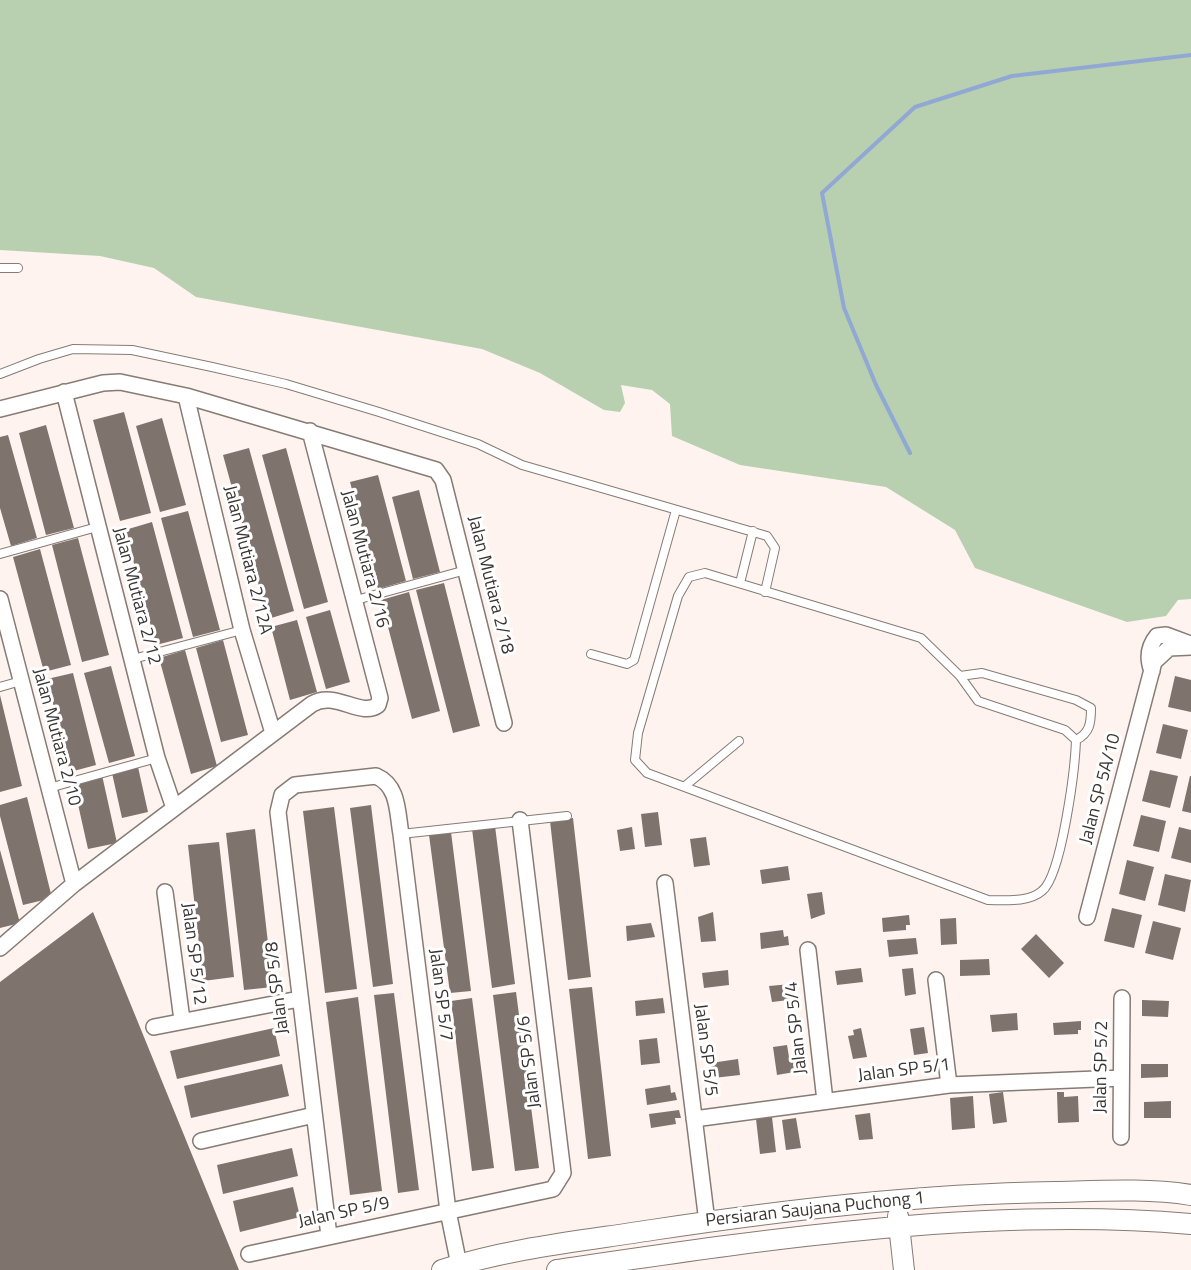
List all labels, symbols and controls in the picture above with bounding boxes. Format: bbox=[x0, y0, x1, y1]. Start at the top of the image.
street label: Jalan Mutiara 2/12A bbox=[218, 483, 276, 637]
street label: Jalan Mutiara 2/16 bbox=[335, 488, 393, 630]
street label: Jalan Mutiara 2/18 bbox=[462, 514, 518, 656]
street label: Jalan Mutiara 2/12 bbox=[107, 525, 165, 667]
street label: Jalan Mutiara 2/10 bbox=[27, 666, 85, 808]
street label: Jalan SP 5A/10 bbox=[1076, 731, 1126, 847]
street label: Jalan SP 5/12 bbox=[176, 902, 210, 1006]
street label: Jalan SP 5/8 bbox=[262, 941, 294, 1035]
street label: Jalan SP 5/7 bbox=[424, 948, 456, 1042]
street label: Jalan SP 5/4 bbox=[781, 981, 813, 1075]
street label: Jalan SP 5/5 bbox=[689, 1003, 721, 1097]
street label: Jalan SP 5/6 bbox=[514, 1015, 546, 1109]
street label: Jalan SP 5/2 bbox=[1090, 1020, 1114, 1114]
street label: Jalan SP 5/1 bbox=[857, 1055, 951, 1087]
street label: Persiaran Saujana Puchong 1 bbox=[704, 1188, 926, 1232]
street label: Jalan SP 5/9 bbox=[296, 1193, 392, 1233]

